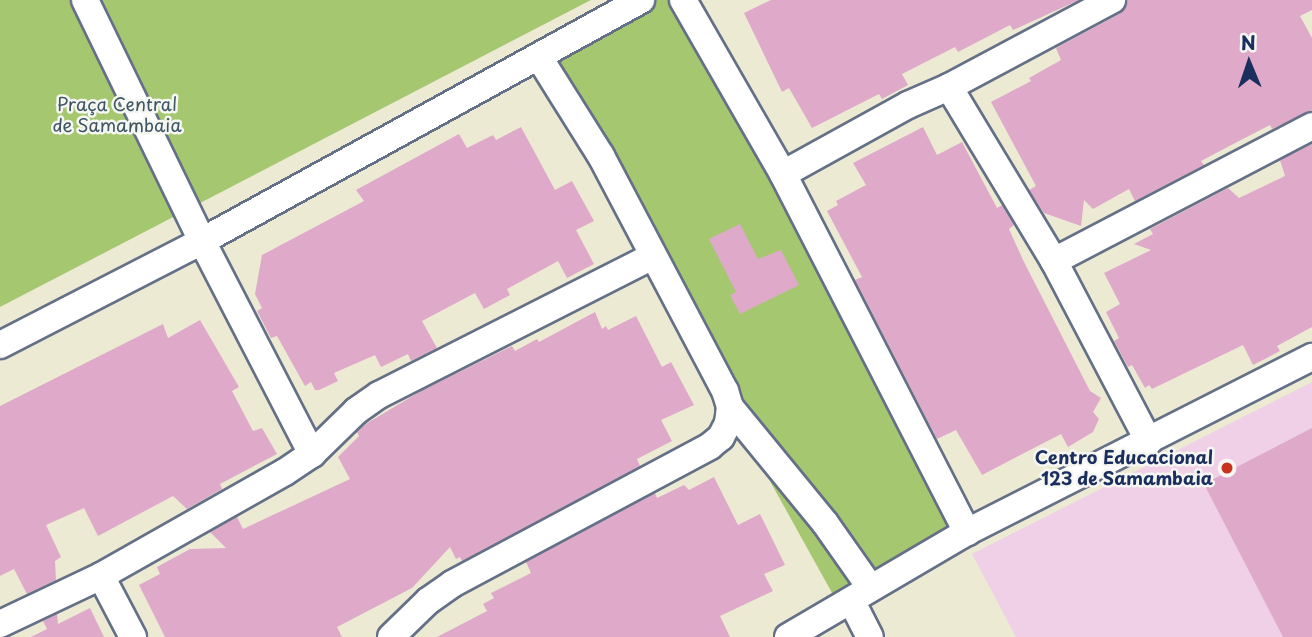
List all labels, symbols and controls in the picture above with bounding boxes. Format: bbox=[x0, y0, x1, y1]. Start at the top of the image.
north arrow bbox=[1214, 28, 1284, 98]
text: N bbox=[1240, 28, 1256, 56]
park label: Praça Central de Samambaia bbox=[52, 94, 182, 136]
place label: Centro Educacional 123 de Samambaia bbox=[1035, 447, 1213, 490]
marker: Centro Educacional 123 de Samambaia bbox=[1219, 460, 1235, 476]

